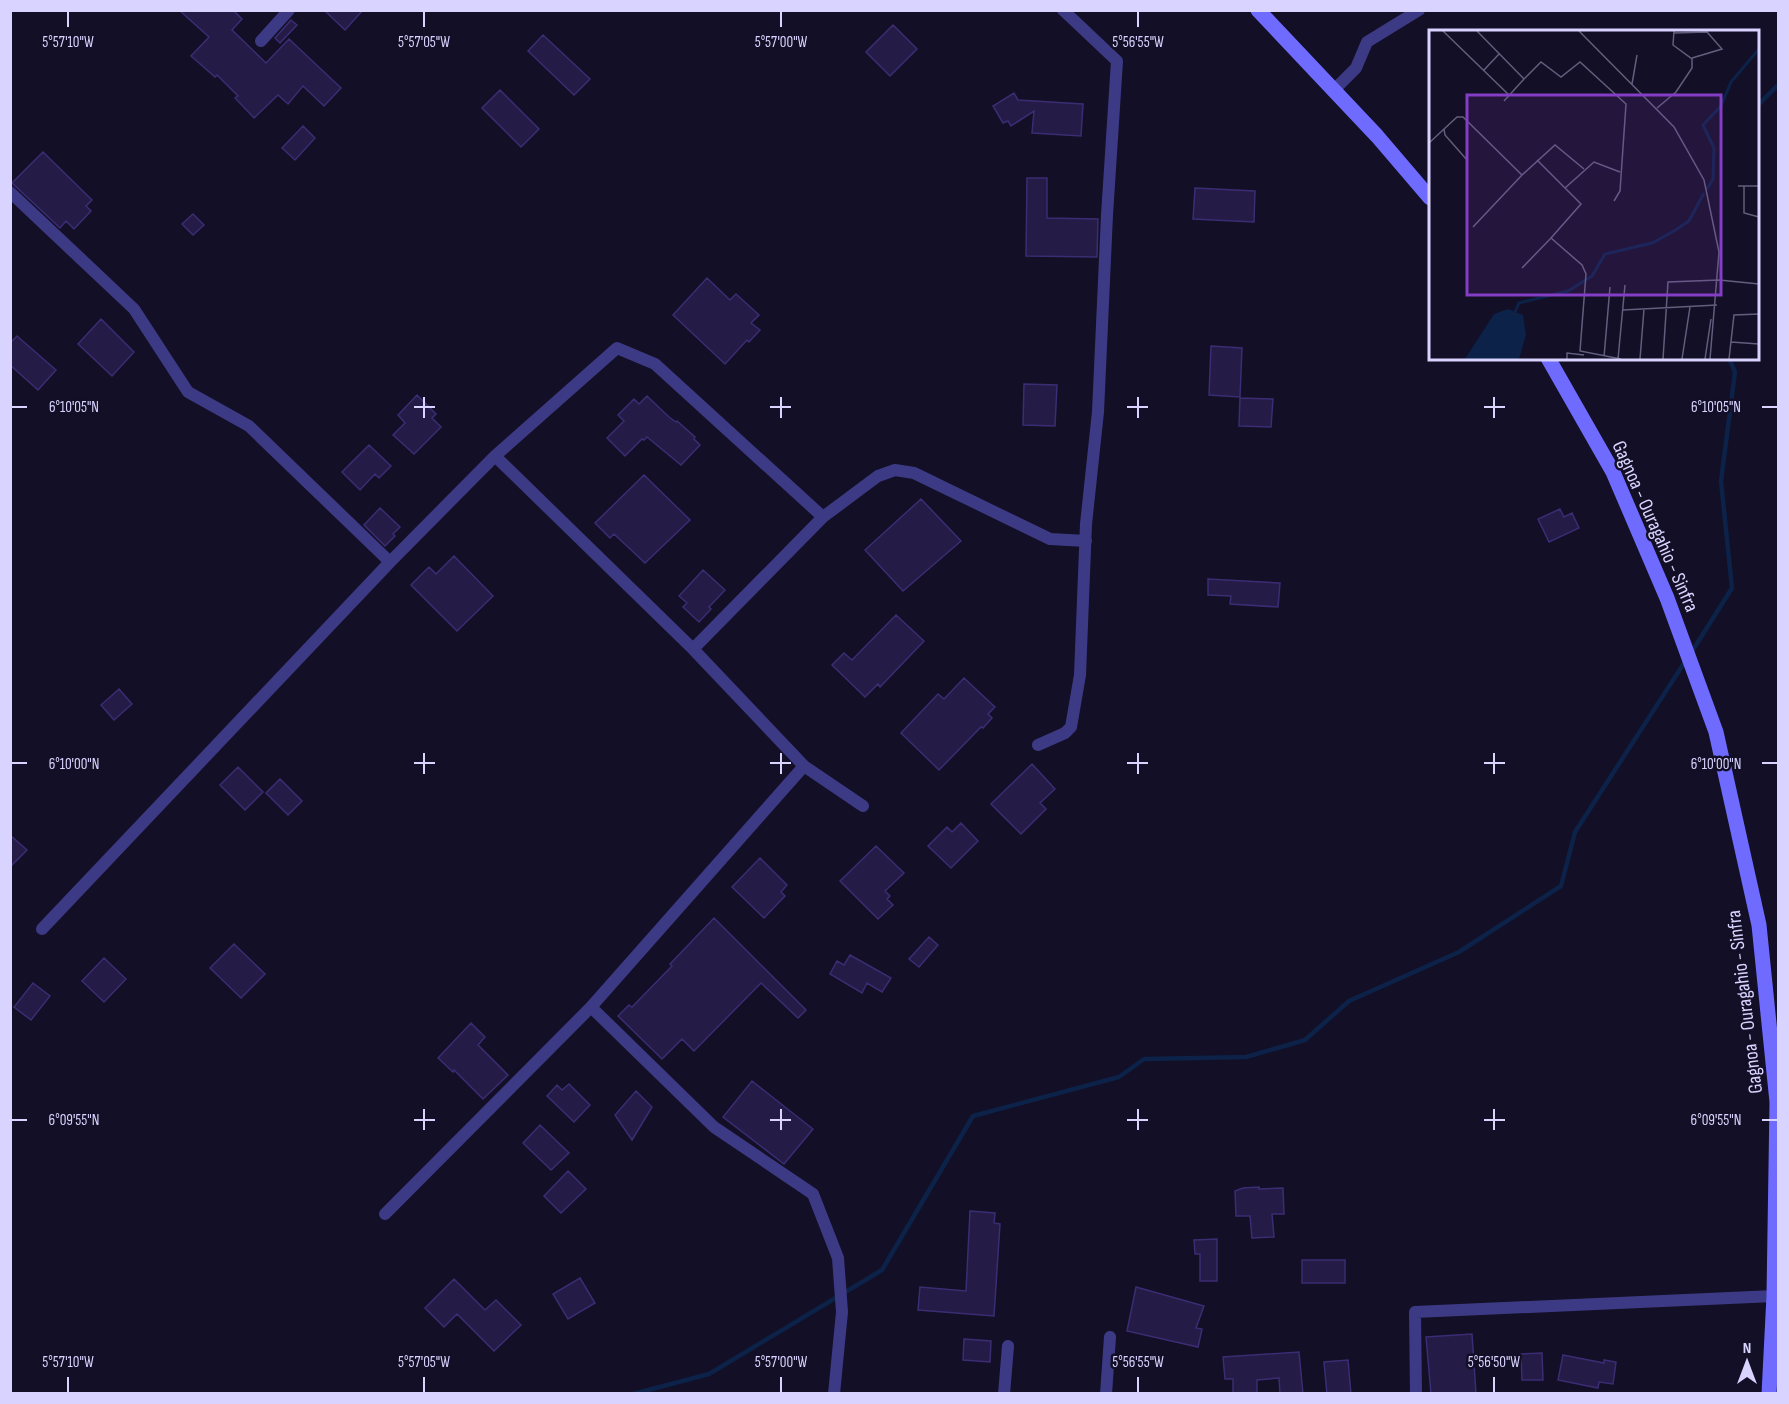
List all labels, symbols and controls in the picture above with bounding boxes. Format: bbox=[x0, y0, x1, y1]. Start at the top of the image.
inset map bbox=[1429, 30, 1759, 360]
text: 5°57'10"W bbox=[42, 33, 94, 52]
text: 5°57'05"W bbox=[398, 33, 450, 52]
text: 5°57'00"W bbox=[755, 33, 808, 52]
text: 5°56'55"W bbox=[1112, 33, 1164, 52]
text: 6°10'05"N bbox=[49, 398, 99, 417]
text: 6°10'05"N bbox=[1691, 398, 1741, 417]
street label: Gagnoa - Ouragahio - Sinfra bbox=[1607, 437, 1704, 616]
text: 6°10'00"N bbox=[49, 755, 99, 774]
text: 6°10'00"N bbox=[1691, 755, 1741, 774]
street label: Gagnoa - Ouragahio - Sinfra bbox=[1722, 909, 1768, 1095]
text: 6°09'55"N bbox=[49, 1111, 99, 1130]
text: 6°09'55"N bbox=[1691, 1111, 1741, 1130]
north arrow bbox=[1717, 1332, 1777, 1392]
text: N bbox=[1743, 1339, 1751, 1358]
text: 5°57'10"W bbox=[42, 1353, 94, 1372]
text: 5°57'05"W bbox=[398, 1353, 450, 1372]
text: 5°57'00"W bbox=[755, 1353, 808, 1372]
text: 5°56'55"W bbox=[1112, 1353, 1164, 1372]
text: 5°56'50"W bbox=[1468, 1353, 1520, 1372]

